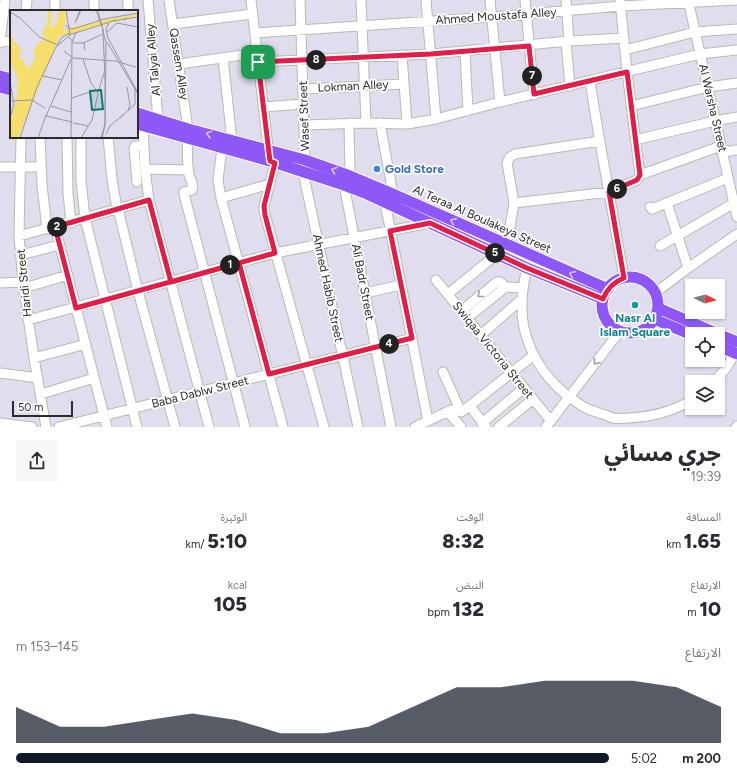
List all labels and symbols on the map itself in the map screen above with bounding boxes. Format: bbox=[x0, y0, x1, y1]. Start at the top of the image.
street label: Ahmed Moustafa Alley bbox=[435, 5, 558, 27]
inset map bbox=[10, 10, 138, 138]
street label: Al Talyai Alley bbox=[143, 23, 163, 97]
street label: Qassem Alley bbox=[166, 27, 192, 102]
pin bbox=[241, 45, 275, 79]
pin: 8 bbox=[306, 50, 326, 70]
street label: Al Warsha Street bbox=[696, 63, 730, 154]
pin: 7 bbox=[522, 66, 542, 86]
street label: Lokman Alley bbox=[317, 77, 390, 95]
street label: Wasef Street bbox=[296, 80, 312, 151]
one-way arrow bbox=[206, 130, 213, 139]
place label: Gold Store bbox=[385, 162, 444, 176]
marker: Gold Store bbox=[372, 164, 382, 174]
one-way arrow bbox=[330, 166, 337, 175]
pin: 6 bbox=[607, 179, 627, 199]
street label: Al Teraa Al Boulakeya Street bbox=[411, 182, 554, 256]
pin: 2 bbox=[47, 217, 67, 237]
one-way arrow bbox=[450, 218, 458, 226]
street label: Ahmed Habib Street bbox=[310, 233, 346, 344]
street label: Ali Badr Street bbox=[349, 243, 377, 322]
pin: 5 bbox=[485, 243, 505, 263]
street label: Haridi Street bbox=[13, 248, 35, 318]
pin: 1 bbox=[220, 255, 240, 275]
one-way arrow bbox=[569, 270, 576, 278]
north arrow bbox=[685, 279, 725, 319]
one-way arrow bbox=[478, 291, 485, 298]
street label: Swiqaa Victoria Street bbox=[450, 299, 537, 401]
marker: Nasr Al Islam Square bbox=[630, 300, 640, 310]
place label: Nasr Al Islam Square bbox=[600, 311, 671, 339]
pin: 4 bbox=[379, 334, 399, 354]
one-way arrow bbox=[594, 357, 601, 364]
street label: Baba Dablw Street bbox=[150, 373, 250, 411]
scale bar bbox=[12, 399, 73, 418]

